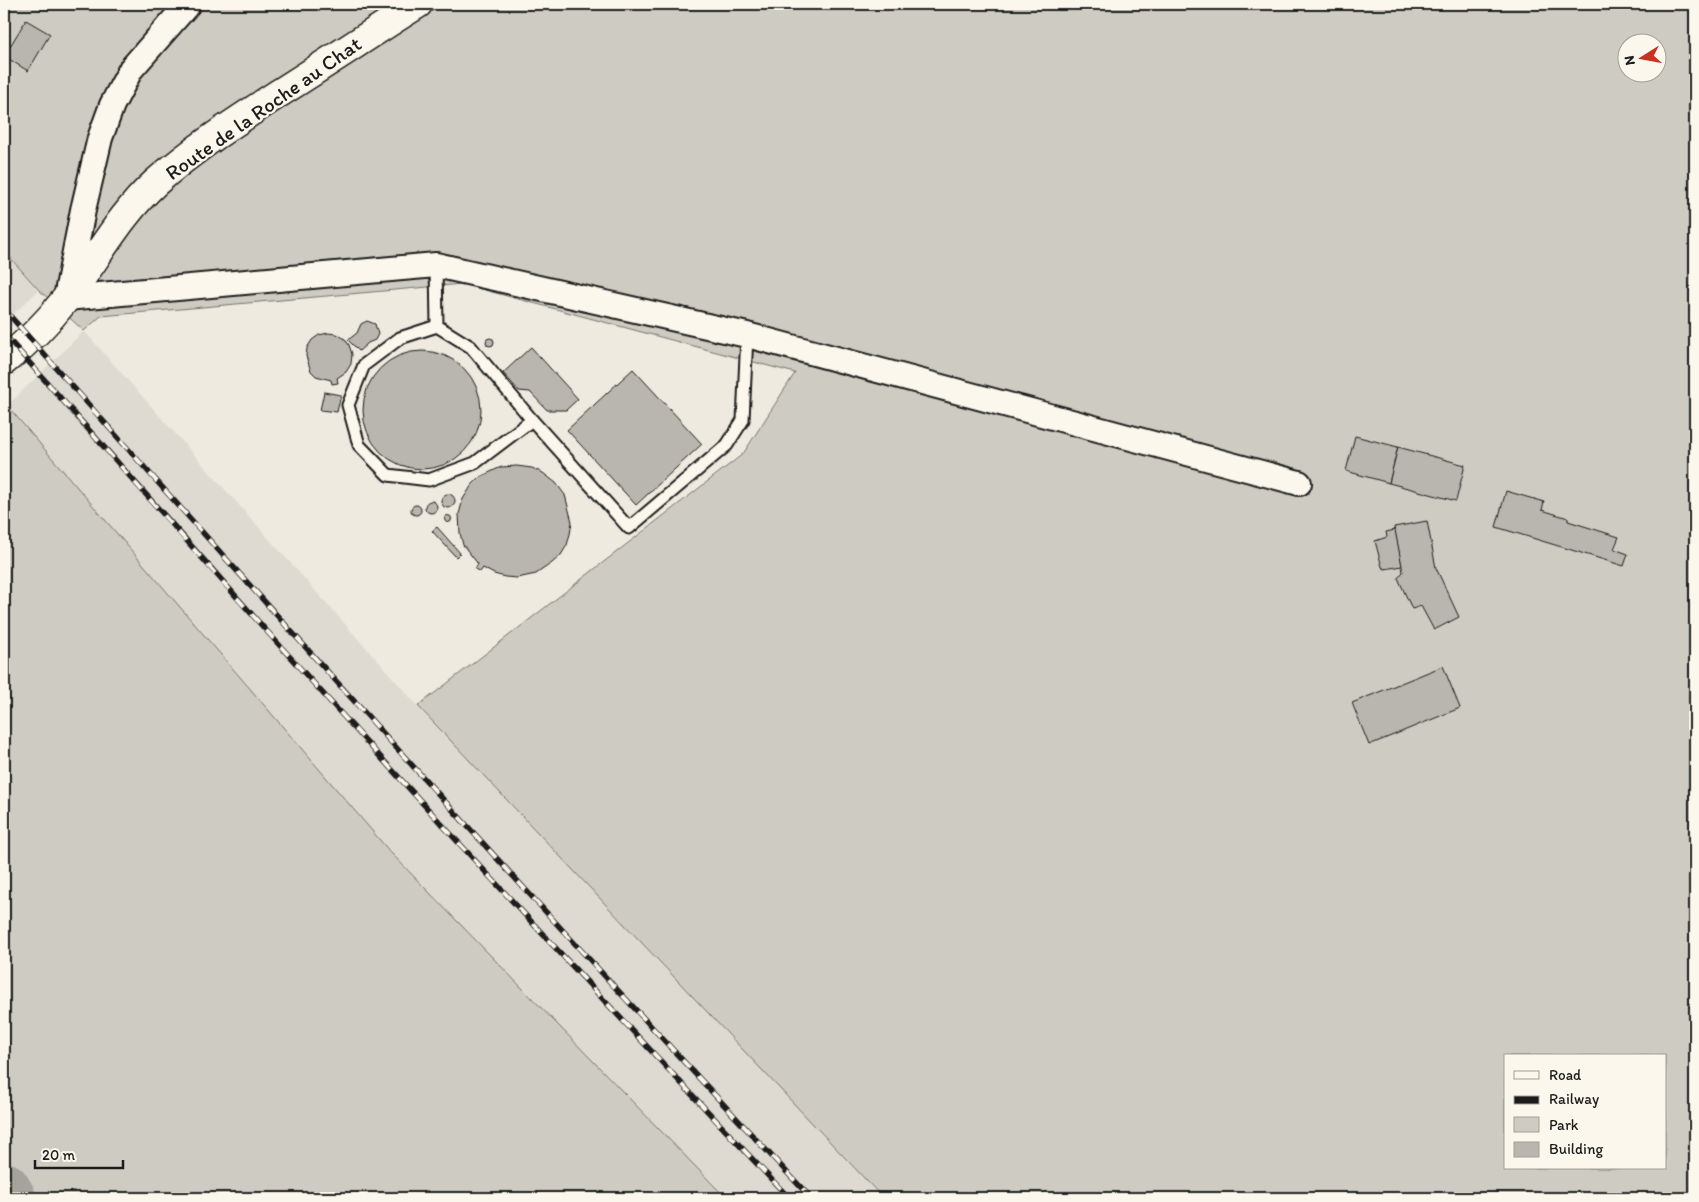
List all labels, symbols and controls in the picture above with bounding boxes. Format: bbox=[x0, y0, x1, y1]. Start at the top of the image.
street label: Route de la Roche au Chat bbox=[160, 31, 366, 185]
north arrow bbox=[1616, 32, 1666, 82]
text: N bbox=[1620, 54, 1639, 67]
legend bbox=[1504, 1054, 1666, 1170]
text: Road bbox=[1549, 1066, 1582, 1084]
text: Railway bbox=[1549, 1090, 1599, 1108]
text: Park bbox=[1549, 1116, 1579, 1134]
scale bar bbox=[35, 1137, 122, 1169]
text: Building bbox=[1549, 1140, 1603, 1158]
text: 20 m bbox=[42, 1146, 76, 1164]

